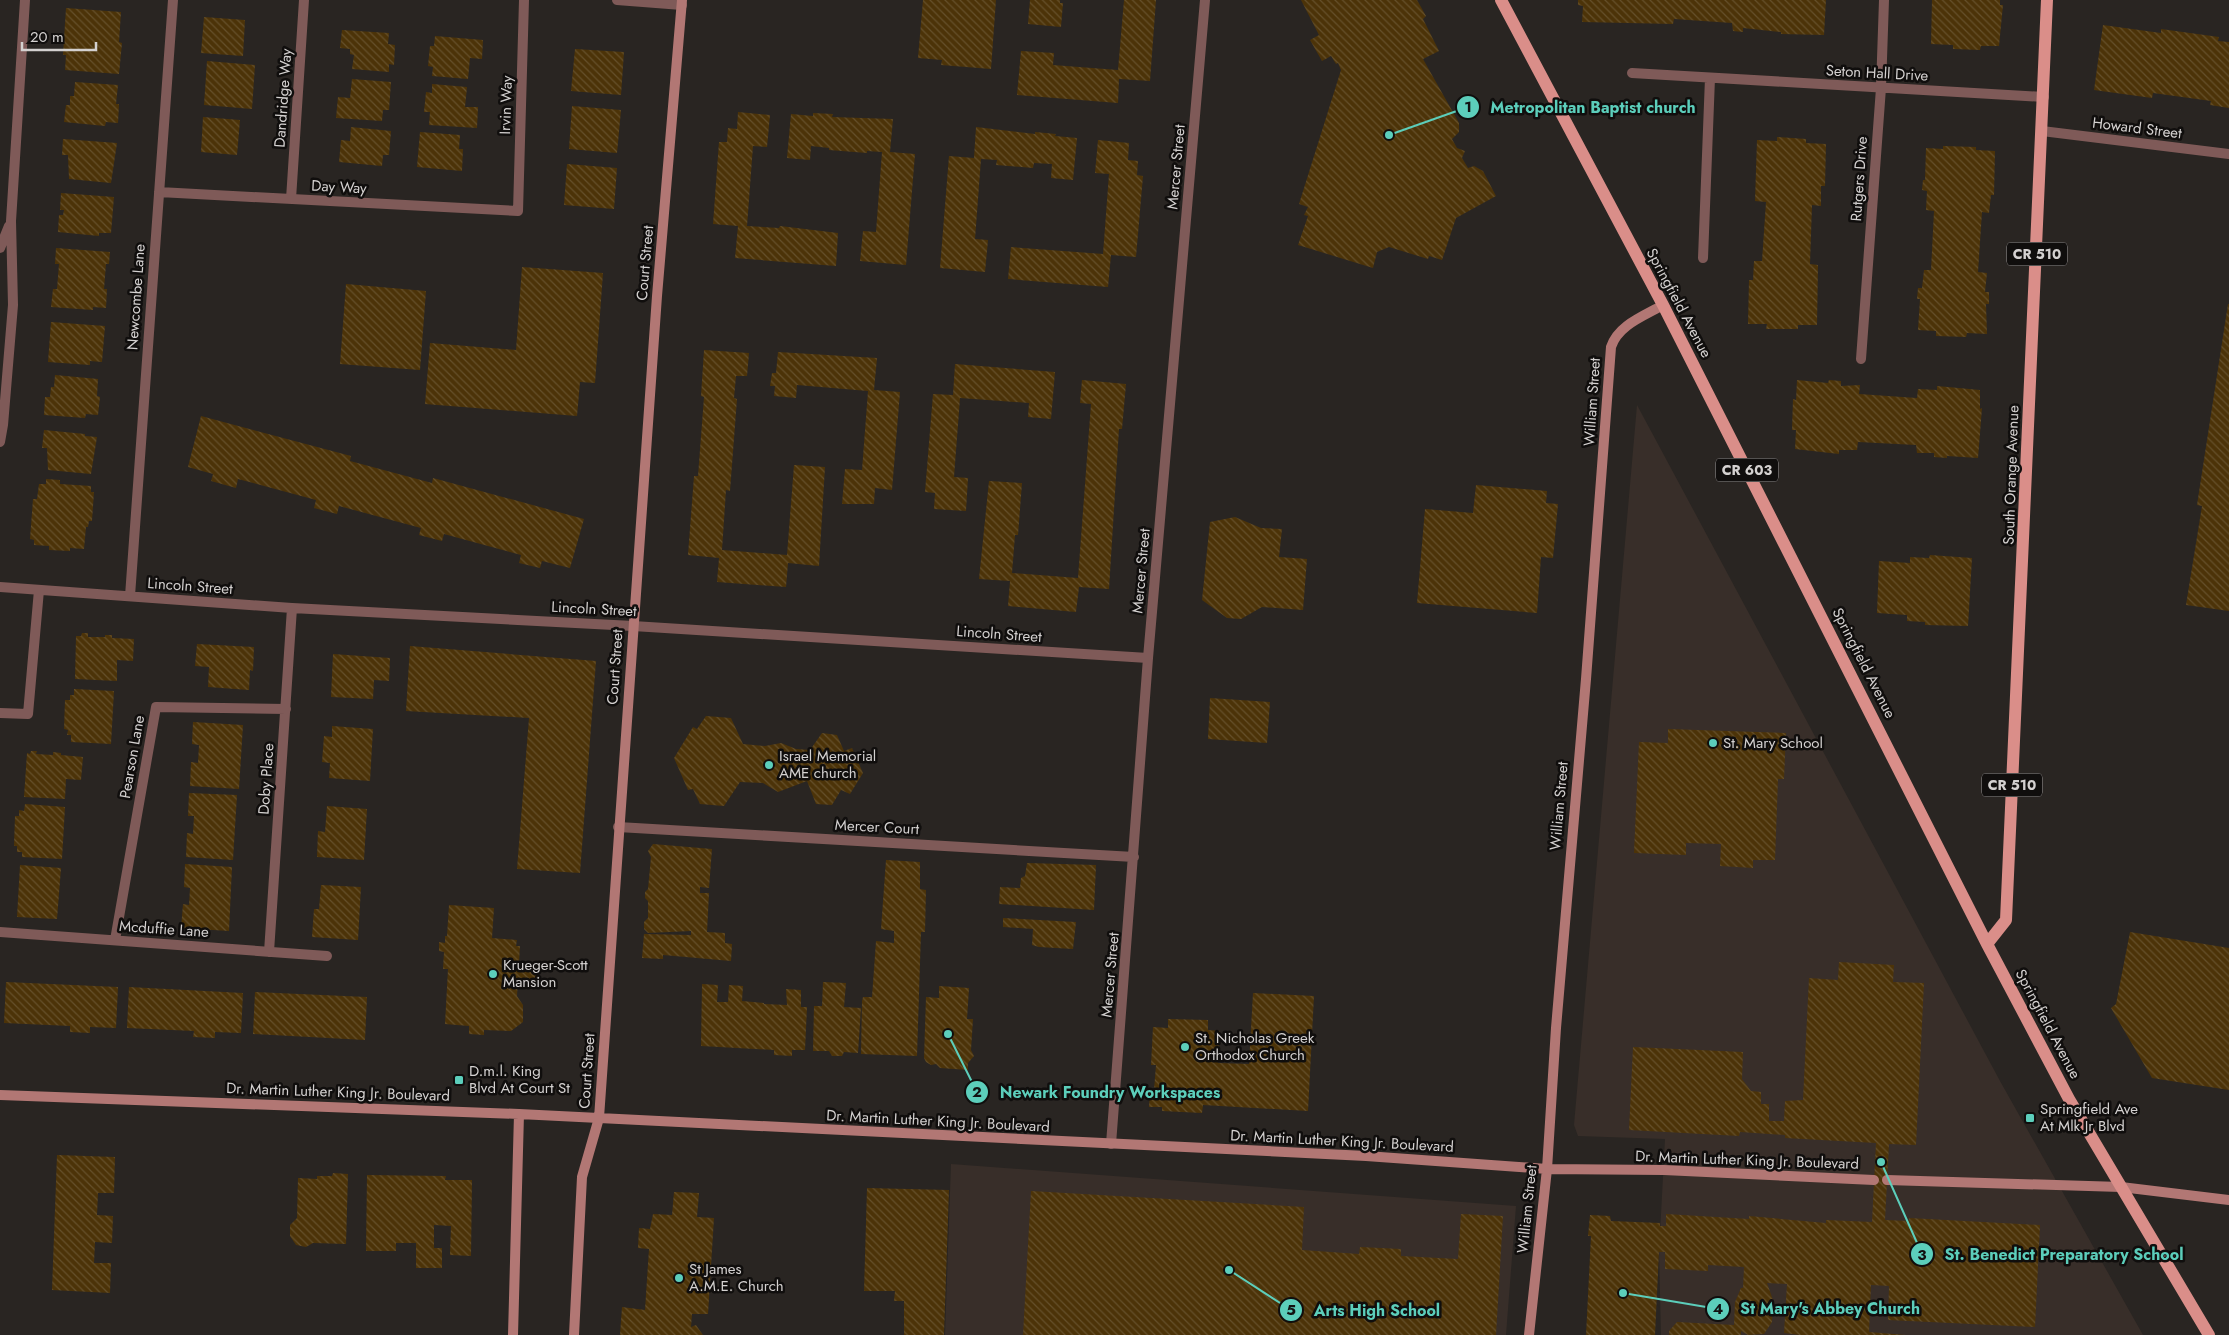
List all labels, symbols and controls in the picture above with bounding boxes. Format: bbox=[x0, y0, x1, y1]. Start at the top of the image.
scale bar bbox=[22, 20, 96, 52]
text: 20 m bbox=[30, 26, 64, 48]
street label: Dandridge Way bbox=[269, 47, 297, 148]
street label: Seton Hall Drive bbox=[1825, 59, 1929, 87]
street label: Irvin Way bbox=[494, 75, 518, 135]
callout: Metropolitan Baptist church bbox=[1456, 92, 1706, 123]
text: 1 bbox=[1464, 96, 1472, 118]
text: Metropolitan Baptist church bbox=[1490, 96, 1696, 119]
street label: Howard Street bbox=[2091, 112, 2183, 144]
street label: Mercer Street bbox=[1161, 123, 1191, 210]
street label: Rutgers Drive bbox=[1845, 135, 1873, 222]
street label: Day Way bbox=[311, 175, 368, 199]
street label: Court Street bbox=[631, 224, 659, 302]
road number: CR 510 bbox=[2007, 242, 2067, 266]
street label: Newcombe Lane bbox=[121, 243, 151, 351]
street label: Springfield Avenue bbox=[1641, 244, 1717, 362]
street label: William Street bbox=[1578, 357, 1606, 447]
street label: South Orange Avenue bbox=[1998, 404, 2024, 545]
road number: CR 603 bbox=[1716, 458, 1778, 482]
street label: Mercer Street bbox=[1126, 527, 1156, 614]
street label: Lincoln Street bbox=[147, 572, 234, 600]
street label: Lincoln Street bbox=[551, 596, 638, 622]
street label: Springfield Avenue bbox=[1827, 604, 1901, 722]
street label: Lincoln Street bbox=[956, 620, 1043, 648]
street label: Court Street bbox=[601, 628, 629, 705]
street label: Pearson Lane bbox=[114, 713, 150, 800]
place label: St. Mary School bbox=[1723, 732, 1823, 754]
marker: St. Mary School bbox=[1707, 737, 1719, 749]
street label: Doby Place bbox=[253, 742, 279, 815]
place label: Israel Memorial AME church bbox=[779, 745, 876, 784]
marker: Israel Memorial AME church bbox=[763, 759, 775, 771]
street label: William Street bbox=[1544, 760, 1574, 851]
road number: CR 510 bbox=[1982, 774, 2042, 796]
street label: Mercer Court bbox=[834, 814, 920, 840]
street label: Mcduffie Lane bbox=[118, 915, 210, 943]
street label: Mercer Street bbox=[1095, 931, 1125, 1018]
place label: Krueger-Scott Mansion bbox=[503, 954, 588, 993]
street label: Springfield Avenue bbox=[2010, 965, 2086, 1083]
marker: Krueger-Scott Mansion bbox=[487, 968, 499, 980]
place label: St. Nicholas Greek Orthodox Church bbox=[1195, 1027, 1315, 1066]
street label: Court Street bbox=[573, 1032, 601, 1109]
marker: St. Nicholas Greek Orthodox Church bbox=[1179, 1041, 1191, 1053]
place label: D.m.l. King Blvd At Court St bbox=[469, 1060, 570, 1099]
marker: D.m.l. King Blvd At Court St bbox=[453, 1074, 465, 1086]
street label: Dr. Martin Luther King Jr. Boulevard bbox=[226, 1077, 450, 1107]
callout: Newark Foundry Workspaces bbox=[964, 1077, 1230, 1108]
text: 2 bbox=[972, 1081, 982, 1103]
text: Newark Foundry Workspaces bbox=[1000, 1081, 1220, 1104]
place label: Springfield Ave At Mlk Jr Blvd bbox=[2040, 1098, 2138, 1137]
street label: Dr. Martin Luther King Jr. Boulevard bbox=[826, 1104, 1050, 1138]
marker: Springfield Ave At Mlk Jr Blvd bbox=[2024, 1112, 2036, 1124]
street label: Dr. Martin Luther King Jr. Boulevard bbox=[1230, 1124, 1454, 1158]
street label: Dr. Martin Luther King Jr. Boulevard bbox=[1635, 1145, 1859, 1175]
street label: William Street bbox=[1511, 1163, 1543, 1254]
callout: St. Benedict Preparatory School bbox=[1909, 1239, 2193, 1270]
text: St. Benedict Preparatory School bbox=[1944, 1243, 2184, 1266]
text: 3 bbox=[1917, 1244, 1927, 1266]
place label: St James A.M.E. Church bbox=[689, 1258, 784, 1297]
marker: St James A.M.E. Church bbox=[673, 1272, 685, 1284]
callout: St Mary's Abbey Church bbox=[1705, 1293, 1930, 1324]
callout: Arts High School bbox=[1278, 1295, 1450, 1326]
text: St Mary's Abbey Church bbox=[1740, 1297, 1920, 1320]
text: 4 bbox=[1713, 1298, 1723, 1320]
text: 5 bbox=[1286, 1299, 1296, 1321]
text: Arts High School bbox=[1313, 1299, 1440, 1322]

